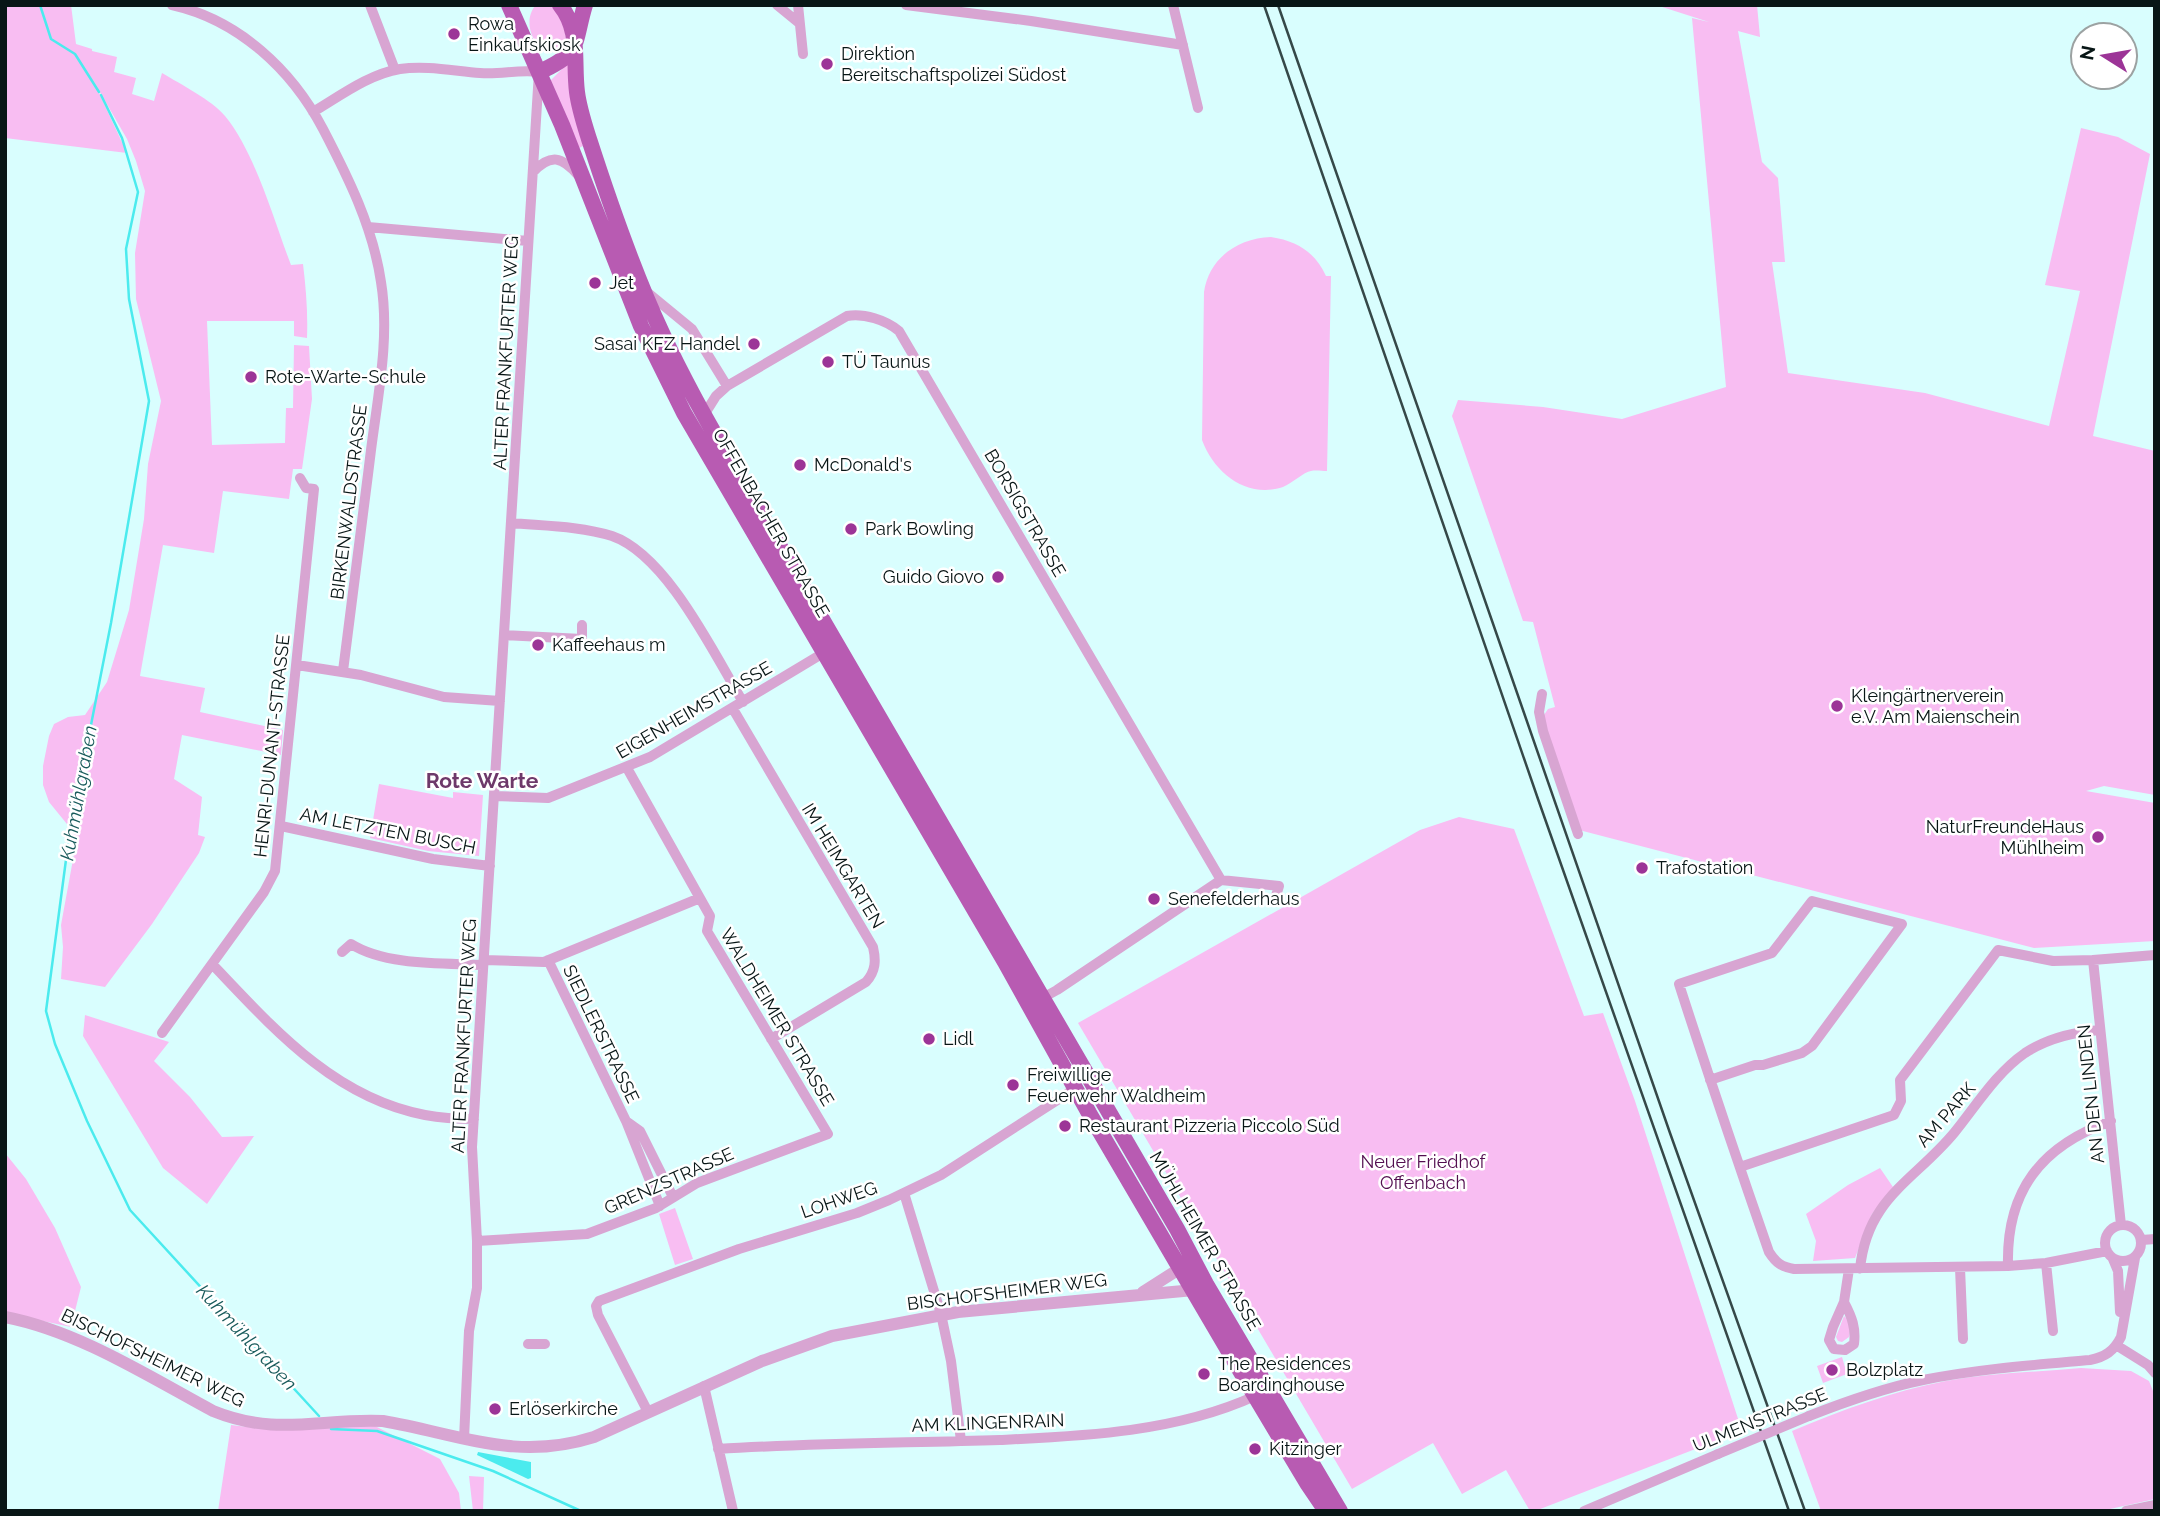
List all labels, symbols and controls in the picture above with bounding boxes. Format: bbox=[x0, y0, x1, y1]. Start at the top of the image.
place label: Rowa Einkaufskiosk bbox=[468, 13, 581, 55]
north arrow bbox=[2069, 21, 2139, 91]
marker: Rowa Einkaufskiosk bbox=[446, 26, 462, 42]
place label: Direktion Bereitschaftspolizei Südost bbox=[841, 43, 1066, 85]
text: N bbox=[2075, 44, 2099, 62]
marker: Direktion Bereitschaftspolizei Südost bbox=[819, 56, 835, 72]
street label: ALTER FRANKFURTER WEG bbox=[489, 235, 522, 471]
place label: Jet bbox=[609, 272, 634, 293]
marker: Jet bbox=[587, 275, 603, 291]
place label: Sasai KFZ Handel bbox=[594, 333, 740, 354]
marker: Sasai KFZ Handel bbox=[746, 336, 762, 352]
place label: TÜ Taunus bbox=[842, 351, 930, 372]
marker: TÜ Taunus bbox=[820, 354, 836, 370]
place label: Rote-Warte-Schule bbox=[265, 366, 426, 387]
marker: Rote-Warte-Schule bbox=[243, 369, 259, 385]
street label: BIRKENWALDSTRASSE bbox=[326, 403, 371, 601]
street label: OFFENBACHER STRASSE bbox=[709, 425, 834, 621]
street label: BORSIGSTRASSE bbox=[980, 445, 1071, 580]
place label: McDonald's bbox=[814, 454, 912, 475]
marker: McDonald's bbox=[792, 457, 808, 473]
place label: Park Bowling bbox=[865, 518, 974, 539]
marker: Park Bowling bbox=[843, 521, 859, 537]
place label: Guido Giovo bbox=[883, 566, 984, 587]
marker: Guido Giovo bbox=[990, 569, 1006, 585]
street label: HENRI-DUNANT-STRASSE bbox=[249, 633, 294, 859]
place label: Kaffeehaus m bbox=[552, 634, 665, 655]
marker: Kaffeehaus m bbox=[530, 637, 546, 653]
street label: EIGENHEIMSTRASSE bbox=[612, 656, 775, 763]
place label: Kleingärtnerverein e.V. Am Maienschein bbox=[1851, 685, 2020, 727]
marker: Kleingärtnerverein e.V. Am Maienschein bbox=[1829, 698, 1845, 714]
water label: Kuhmühlgraben bbox=[55, 724, 101, 862]
district label: Rote Warte bbox=[426, 768, 539, 793]
street label: IM HEIMGARTEN bbox=[798, 800, 889, 932]
street label: AM LETZTEN BUSCH bbox=[298, 803, 478, 858]
place label: NaturFreundeHaus Mühlheim bbox=[1926, 816, 2084, 858]
marker: NaturFreundeHaus Mühlheim bbox=[2090, 829, 2106, 845]
place label: Trafostation bbox=[1656, 857, 1753, 878]
marker: Trafostation bbox=[1634, 860, 1650, 876]
place label: Senefelderhaus bbox=[1168, 888, 1300, 909]
marker: Senefelderhaus bbox=[1146, 891, 1162, 907]
street label: ALTER FRANKFURTER WEG bbox=[447, 918, 480, 1154]
street label: WALDHEIMER STRASSE bbox=[716, 924, 839, 1109]
street label: SIEDLERSTRASSE bbox=[559, 961, 644, 1106]
street label: AN DEN LINDEN bbox=[2073, 1024, 2108, 1165]
place label: Lidl bbox=[943, 1028, 974, 1049]
marker: Lidl bbox=[921, 1031, 937, 1047]
place label: Freiwillige Feuerwehr Waldheim bbox=[1027, 1064, 1206, 1106]
marker: Freiwillige Feuerwehr Waldheim bbox=[1005, 1077, 1021, 1093]
street label: AM PARK bbox=[1912, 1078, 1980, 1151]
place label: Restaurant Pizzeria Piccolo Süd bbox=[1079, 1115, 1340, 1136]
marker: Restaurant Pizzeria Piccolo Süd bbox=[1057, 1118, 1073, 1134]
street label: GRENZSTRASSE bbox=[601, 1143, 737, 1218]
street label: MÜHLHEIMER STRASSE bbox=[1146, 1147, 1265, 1334]
park label: Neuer Friedhof Offenbach bbox=[1361, 1151, 1487, 1193]
street label: LOHWEG bbox=[798, 1177, 880, 1222]
street label: BISCHOFSHEIMER WEG bbox=[906, 1269, 1108, 1314]
water label: Kuhmühlgraben bbox=[192, 1279, 302, 1395]
street label: BISCHOFSHEIMER WEG bbox=[58, 1304, 248, 1411]
place label: The Residences Boardinghouse bbox=[1218, 1353, 1351, 1395]
place label: Bolzplatz bbox=[1846, 1359, 1923, 1380]
marker: Bolzplatz bbox=[1824, 1362, 1840, 1378]
marker: The Residences Boardinghouse bbox=[1196, 1366, 1212, 1382]
street label: ULMENSTRASSE bbox=[1690, 1383, 1830, 1456]
place label: Erlöserkirche bbox=[509, 1398, 618, 1419]
marker: Erlöserkirche bbox=[487, 1401, 503, 1417]
street label: AM KLINGENRAIN bbox=[911, 1409, 1065, 1436]
place label: Kitzinger bbox=[1269, 1438, 1342, 1459]
marker: Kitzinger bbox=[1247, 1441, 1263, 1457]

